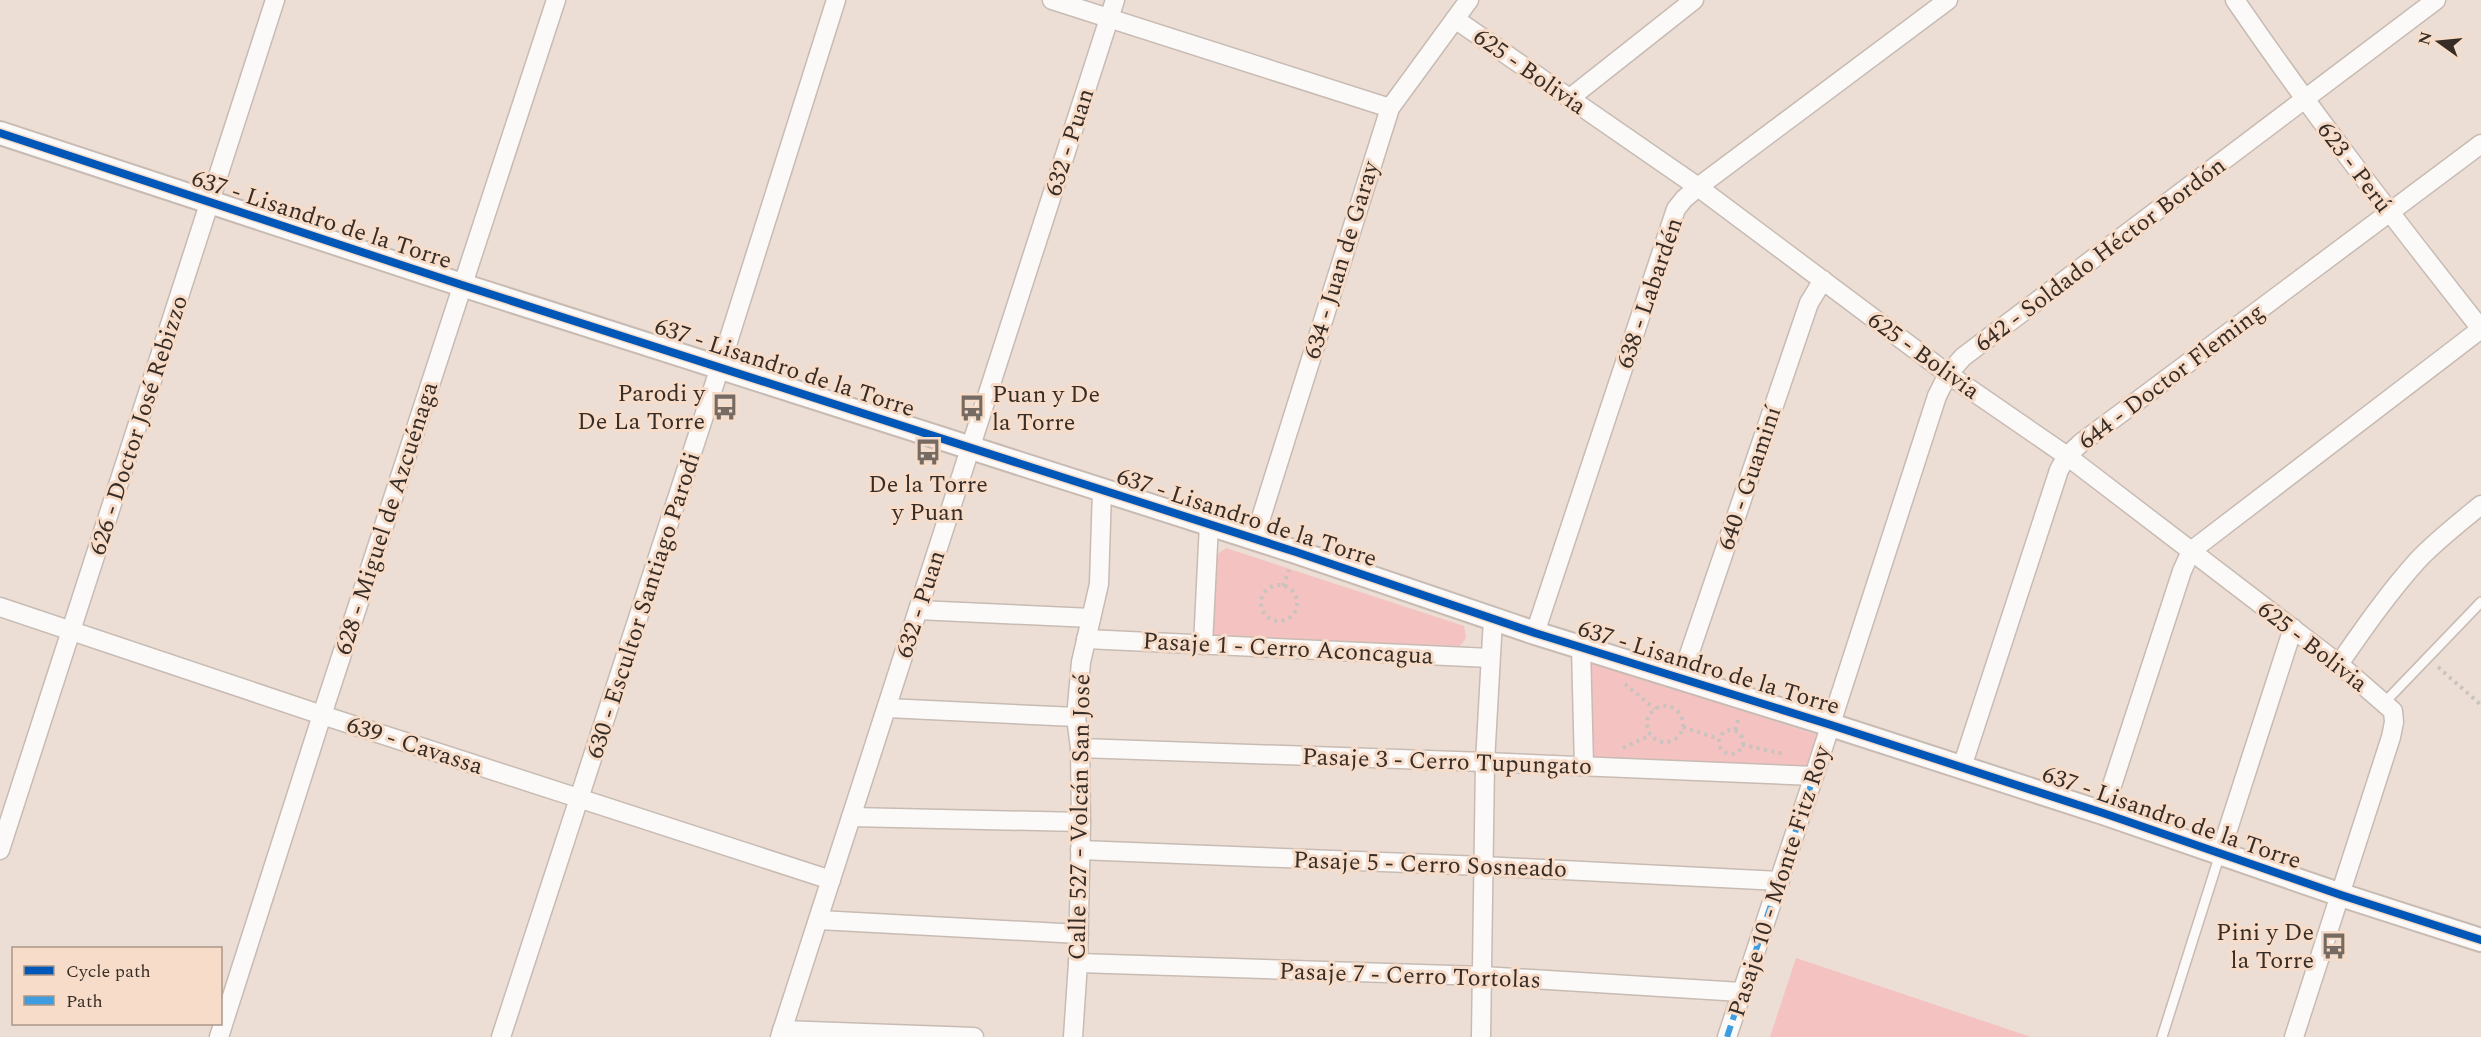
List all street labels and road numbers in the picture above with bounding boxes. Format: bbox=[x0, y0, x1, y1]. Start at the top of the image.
street label: 625 - Bolivia bbox=[1465, 19, 1594, 124]
street label: 632 - Puan bbox=[1036, 84, 1104, 201]
street label: 623 - Perú bbox=[2308, 114, 2401, 221]
street label: 642 - Soldado Héctor Bordón bbox=[1968, 148, 2234, 361]
street label: 634 - Juan de Garay bbox=[1295, 155, 1390, 364]
street label: 637 - Lisandro de la Torre bbox=[187, 161, 457, 279]
street label: 638 - Labardén bbox=[1607, 213, 1693, 374]
street label: 626 - Doctor José Rebizzo bbox=[80, 291, 198, 560]
street label: 644 - Doctor Fleming bbox=[2071, 295, 2272, 459]
street label: 625 - Bolivia bbox=[1860, 303, 1987, 409]
street label: 637 - Lisandro de la Torre bbox=[650, 309, 920, 427]
street label: 628 - Miguel de Azcuénaga bbox=[326, 377, 448, 660]
street label: 640 - Guaminí bbox=[1709, 400, 1792, 555]
street label: 630 - Escultor Santiago Parodi bbox=[577, 447, 711, 763]
street label: 637 - Lisandro de la Torre bbox=[1112, 459, 1382, 577]
street label: 632 - Puan bbox=[887, 546, 955, 663]
street label: 625 - Bolivia bbox=[2250, 592, 2375, 702]
street label: 637 - Lisandro de la Torre bbox=[1573, 611, 1844, 725]
street label: Pasaje 1 - Cerro Aconcagua bbox=[1142, 623, 1435, 675]
street label: Calle 527 - Volcán San José bbox=[1060, 674, 1100, 960]
street label: 639 - Cavassa bbox=[342, 707, 488, 785]
street label: Pasaje 3 - Cerro Tupungato bbox=[1301, 739, 1593, 785]
street label: Pasaje 10 - Monte Fitz Roy bbox=[1719, 740, 1841, 1022]
street label: 637 - Lisandro de la Torre bbox=[2037, 757, 2306, 879]
street label: Pasaje 5 - Cerro Sosneado bbox=[1292, 842, 1568, 888]
street label: Pasaje 7 - Cerro Tortolas bbox=[1278, 953, 1541, 999]

